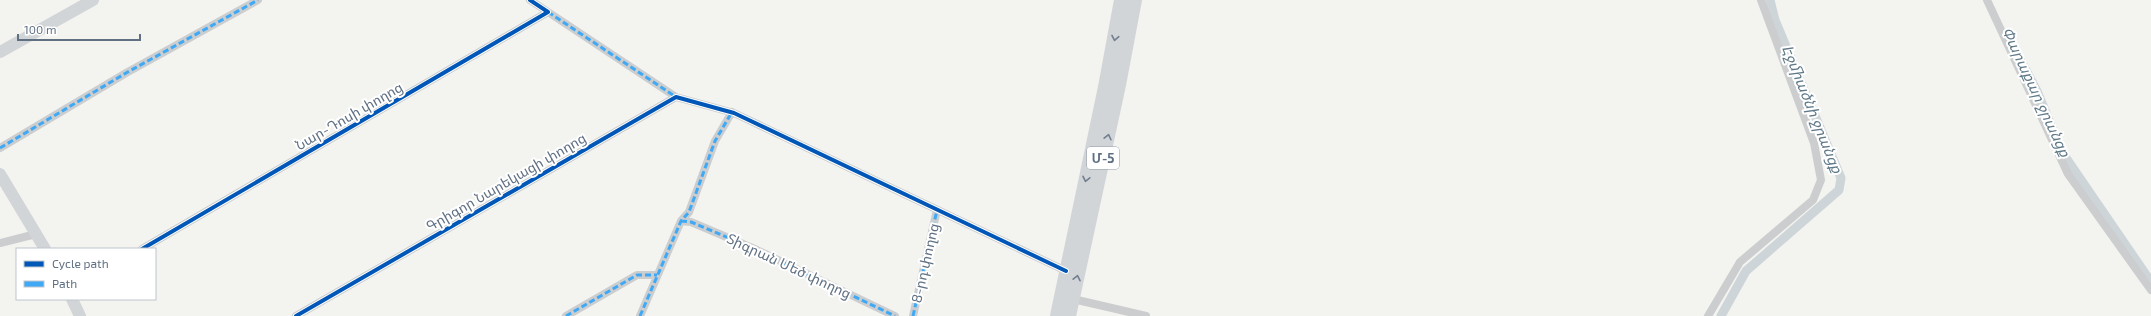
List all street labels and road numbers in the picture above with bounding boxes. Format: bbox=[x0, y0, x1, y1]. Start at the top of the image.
street label: Նար-Դոսի փողոց bbox=[292, 78, 406, 153]
street label: Գրիգոր Նարեկացի փողոց bbox=[423, 129, 589, 234]
road number: Մ-5 bbox=[1087, 147, 1119, 169]
street label: 8-րդ փողոց bbox=[907, 221, 942, 304]
street label: Տիգրան Մեծ փողոց bbox=[724, 229, 854, 302]

